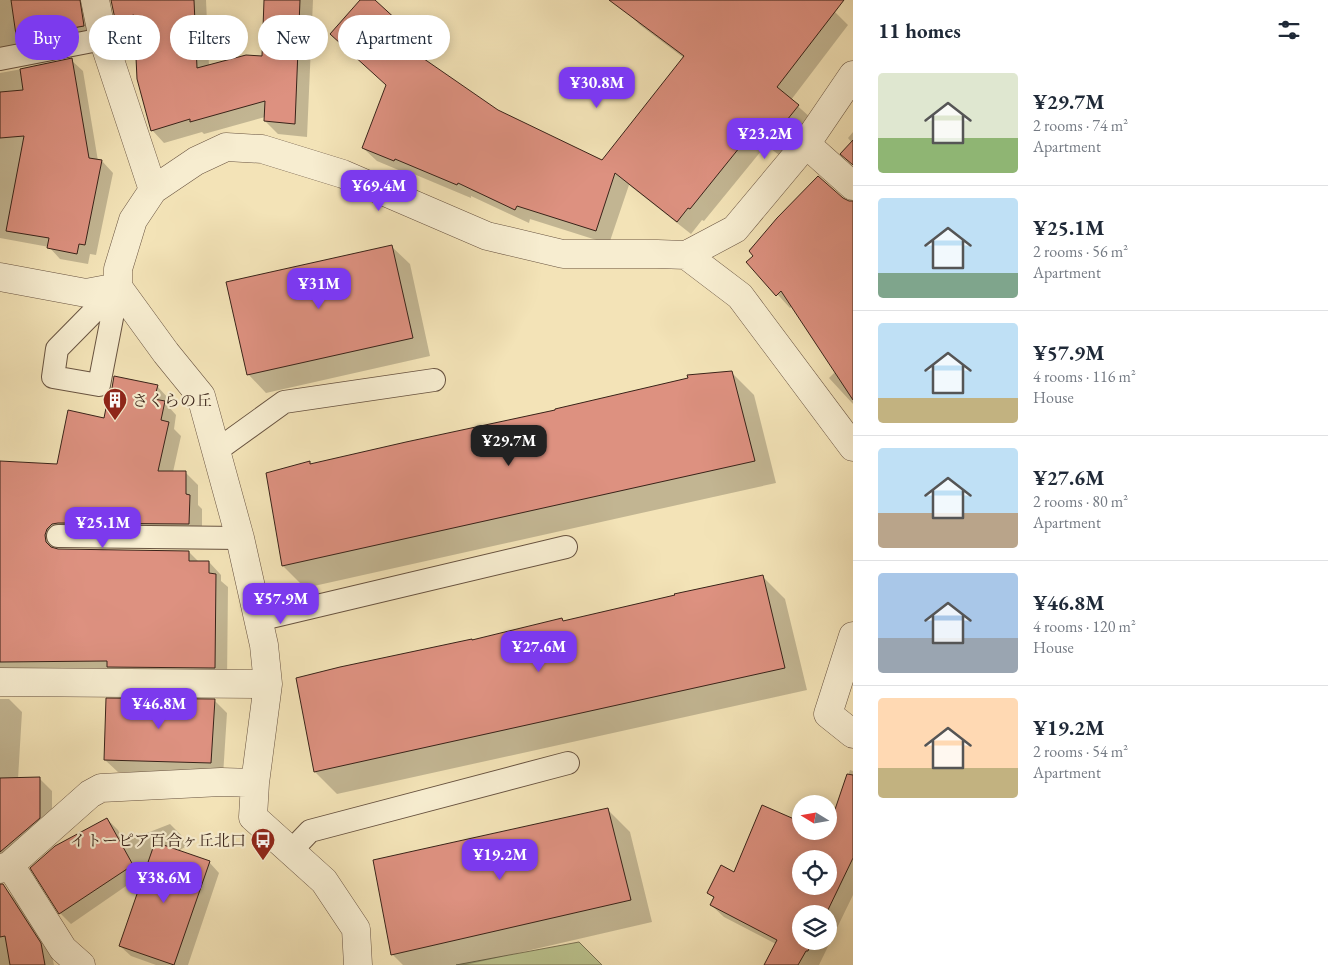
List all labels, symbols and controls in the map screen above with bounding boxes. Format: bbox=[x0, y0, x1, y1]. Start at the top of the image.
chip: Buy bbox=[15, 15, 79, 60]
chip: Rent bbox=[89, 15, 160, 60]
chip: Filters bbox=[170, 15, 248, 60]
chip: New bbox=[258, 15, 328, 60]
chip: Apartment bbox=[338, 15, 450, 60]
icon: filters bbox=[1275, 16, 1303, 44]
text: 11 homes bbox=[878, 17, 961, 44]
pin: ¥30.8M bbox=[556, 66, 638, 109]
text: ¥30.8M bbox=[570, 72, 624, 93]
text: ¥29.7M bbox=[1033, 88, 1104, 115]
icon: home bbox=[918, 93, 978, 153]
text: 2 rooms · 74 m² bbox=[1033, 115, 1128, 136]
pin: ¥23.2M bbox=[724, 118, 806, 160]
text: ¥23.2M bbox=[738, 123, 792, 144]
text: Apartment bbox=[1033, 136, 1101, 157]
pin: ¥69.4M bbox=[338, 170, 420, 212]
text: ¥69.4M bbox=[352, 175, 406, 196]
text: ¥25.1M bbox=[1033, 214, 1104, 241]
icon: home bbox=[918, 218, 978, 278]
text: 2 rooms · 56 m² bbox=[1033, 241, 1128, 262]
text: Apartment bbox=[1033, 262, 1101, 283]
pin: ¥31M bbox=[289, 268, 349, 310]
text: ¥31M bbox=[298, 273, 340, 294]
text: ¥57.9M bbox=[1033, 339, 1104, 366]
icon: home bbox=[918, 343, 978, 403]
text: 4 rooms · 116 m² bbox=[1033, 366, 1136, 387]
building icon: さくらの丘 bbox=[102, 387, 128, 421]
text: House bbox=[1033, 387, 1074, 408]
place label: さくらの丘 bbox=[132, 390, 212, 411]
pin: ¥29.7M bbox=[468, 424, 550, 467]
text: ¥29.7M bbox=[482, 430, 536, 451]
text: ¥27.6M bbox=[1033, 464, 1104, 491]
icon: home bbox=[918, 468, 978, 528]
text: 2 rooms · 80 m² bbox=[1033, 491, 1128, 512]
pin: ¥25.1M bbox=[62, 506, 144, 549]
text: ¥25.1M bbox=[76, 512, 130, 533]
text: Apartment bbox=[1033, 512, 1101, 533]
pin: ¥57.9M bbox=[240, 582, 322, 625]
text: ¥57.9M bbox=[254, 588, 308, 609]
text: ¥46.8M bbox=[1033, 589, 1104, 616]
icon: home bbox=[918, 593, 978, 653]
text: 4 rooms · 120 m² bbox=[1033, 616, 1136, 637]
pin: ¥27.6M bbox=[498, 630, 580, 673]
text: ¥27.6M bbox=[512, 636, 566, 657]
text: House bbox=[1033, 637, 1074, 658]
pin: ¥46.8M bbox=[118, 688, 200, 730]
text: ¥46.8M bbox=[132, 693, 186, 714]
text: ¥19.2M bbox=[1033, 714, 1104, 741]
icon: home bbox=[918, 718, 978, 778]
text: 2 rooms · 54 m² bbox=[1033, 741, 1128, 762]
text: Apartment bbox=[1033, 762, 1101, 783]
north arrow bbox=[792, 795, 838, 840]
map controls bbox=[792, 795, 837, 950]
bus stop icon: イトーピア百合ヶ丘北口 bbox=[250, 827, 276, 861]
place label: イトーピア百合ヶ丘北口 bbox=[70, 830, 246, 851]
pin: ¥19.2M bbox=[459, 838, 541, 881]
text: ¥19.2M bbox=[473, 844, 527, 865]
button: locate bbox=[792, 850, 837, 895]
pin: ¥38.6M bbox=[123, 862, 205, 904]
text: ¥38.6M bbox=[137, 867, 191, 888]
button: layers bbox=[792, 905, 837, 950]

